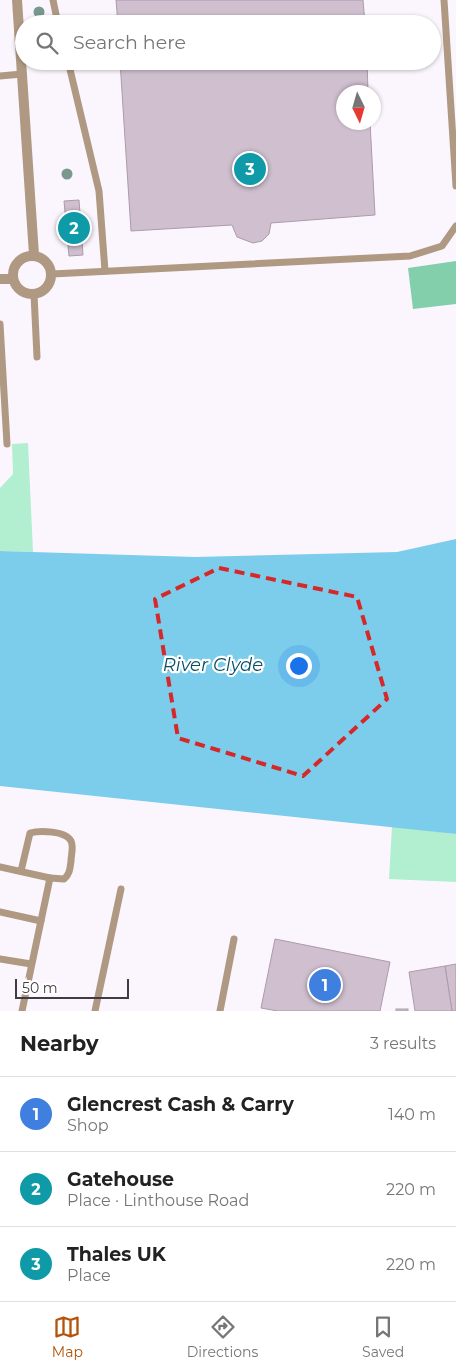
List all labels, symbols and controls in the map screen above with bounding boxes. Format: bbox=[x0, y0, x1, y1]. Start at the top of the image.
search box bbox=[15, 15, 441, 70]
icon: search bbox=[33, 29, 61, 57]
text: Search here bbox=[73, 31, 186, 54]
north arrow bbox=[336, 85, 381, 130]
pin: 3 bbox=[234, 150, 266, 188]
pin: 2 bbox=[58, 209, 90, 247]
your location bbox=[286, 653, 312, 679]
water label: River Clyde bbox=[163, 654, 263, 676]
pin: 1 bbox=[309, 966, 341, 1004]
scale bar bbox=[15, 976, 129, 999]
text: 50 m bbox=[22, 979, 58, 997]
text: Nearby bbox=[20, 1031, 99, 1056]
text: 3 results bbox=[370, 1034, 436, 1053]
text: Glencrest Cash & Carry bbox=[67, 1093, 294, 1116]
text: 1 bbox=[33, 1105, 39, 1124]
text: 140 m bbox=[388, 1105, 436, 1124]
text: Shop bbox=[67, 1116, 109, 1135]
text: Gatehouse bbox=[67, 1168, 174, 1191]
text: 2 bbox=[31, 1180, 41, 1199]
text: 220 m bbox=[386, 1180, 436, 1199]
text: Place · Linthouse Road bbox=[67, 1191, 249, 1210]
text: Thales UK bbox=[67, 1243, 166, 1266]
text: 3 bbox=[31, 1255, 41, 1274]
text: 220 m bbox=[386, 1255, 436, 1274]
text: Place bbox=[67, 1266, 111, 1285]
tab: Map bbox=[52, 1313, 83, 1361]
tab: Directions bbox=[187, 1313, 258, 1361]
tab: Saved bbox=[362, 1313, 404, 1361]

